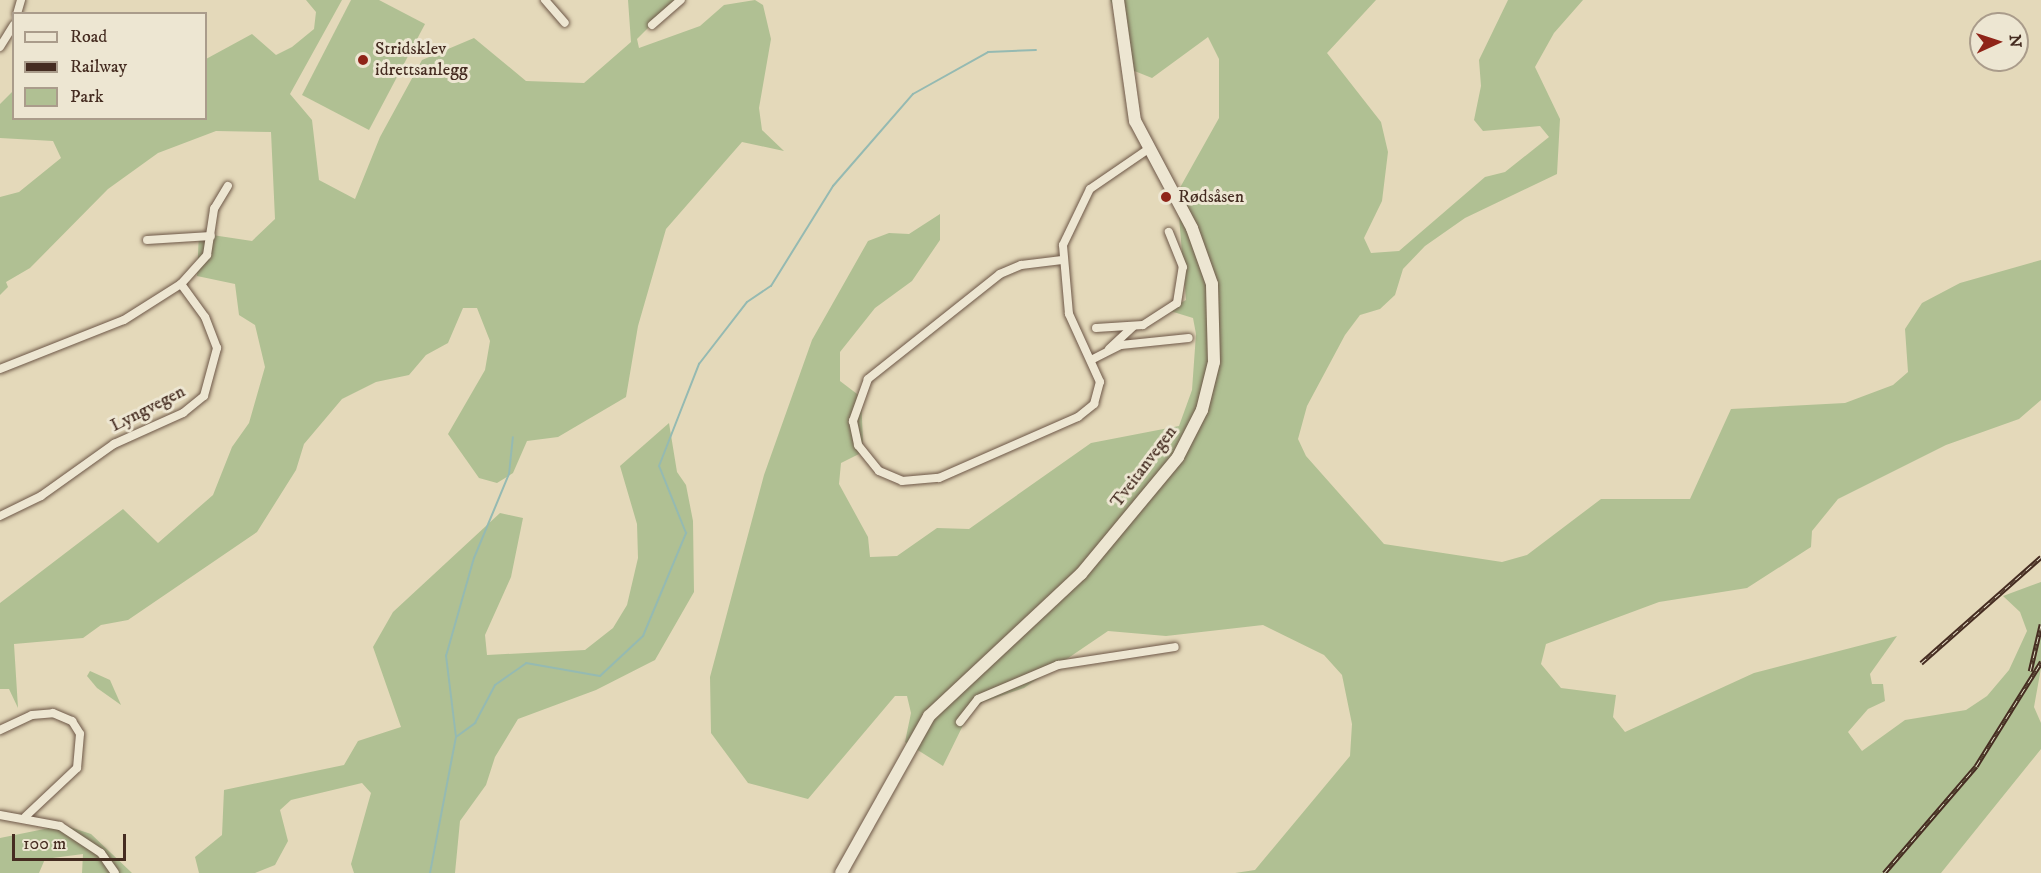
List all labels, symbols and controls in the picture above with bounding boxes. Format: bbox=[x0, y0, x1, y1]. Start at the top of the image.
legend bbox=[12, 12, 207, 120]
north arrow bbox=[1969, 12, 2029, 72]
text: Road bbox=[70, 26, 107, 48]
text: N bbox=[2005, 34, 2025, 48]
place label: Stridsklev idrettsanlegg bbox=[375, 39, 468, 82]
marker: Stridsklev idrettsanlegg bbox=[356, 53, 370, 67]
text: Railway bbox=[70, 56, 127, 78]
text: Park bbox=[70, 86, 104, 108]
place label: Rødsåsen bbox=[1178, 186, 1244, 208]
marker: Rødsåsen bbox=[1159, 190, 1173, 204]
street label: Lyngvegen bbox=[107, 381, 189, 437]
street label: Tveitanvegen bbox=[1106, 422, 1182, 512]
scale bar bbox=[15, 822, 129, 860]
text: 100 m bbox=[23, 833, 66, 855]

